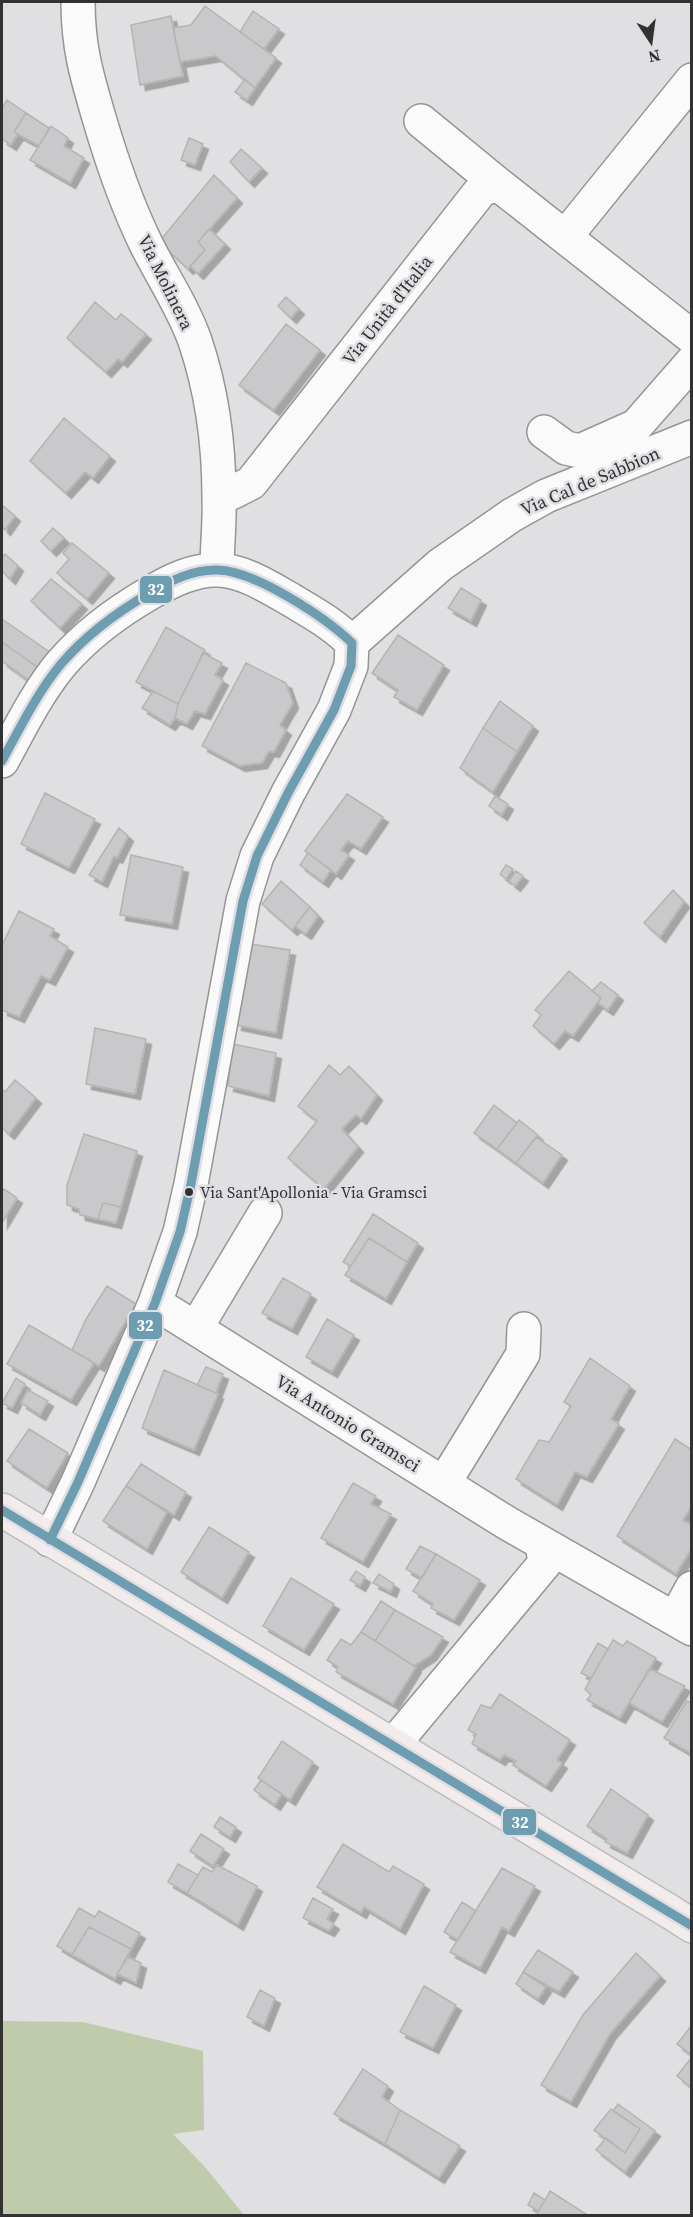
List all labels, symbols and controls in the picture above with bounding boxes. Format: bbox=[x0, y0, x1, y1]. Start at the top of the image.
north arrow bbox=[621, 12, 681, 72]
text: N bbox=[646, 45, 663, 69]
street label: Via Molinera bbox=[132, 230, 200, 335]
street label: Via Unità d'Italia bbox=[336, 249, 438, 370]
street label: Via Cal de Sabbion bbox=[516, 440, 664, 522]
line badge: 32 bbox=[139, 575, 173, 604]
text: 32 bbox=[147, 578, 165, 600]
place label: Via Sant'Apollonia - Via Gramsci bbox=[200, 1181, 427, 1203]
marker: Via Sant'Apollonia - Via Gramsci bbox=[183, 1186, 195, 1198]
line badge: 32 bbox=[128, 1311, 163, 1340]
text: 32 bbox=[136, 1314, 154, 1336]
street label: Via Antonio Gramsci bbox=[271, 1368, 425, 1478]
line badge: 32 bbox=[502, 1808, 537, 1836]
text: 32 bbox=[511, 1811, 529, 1833]

